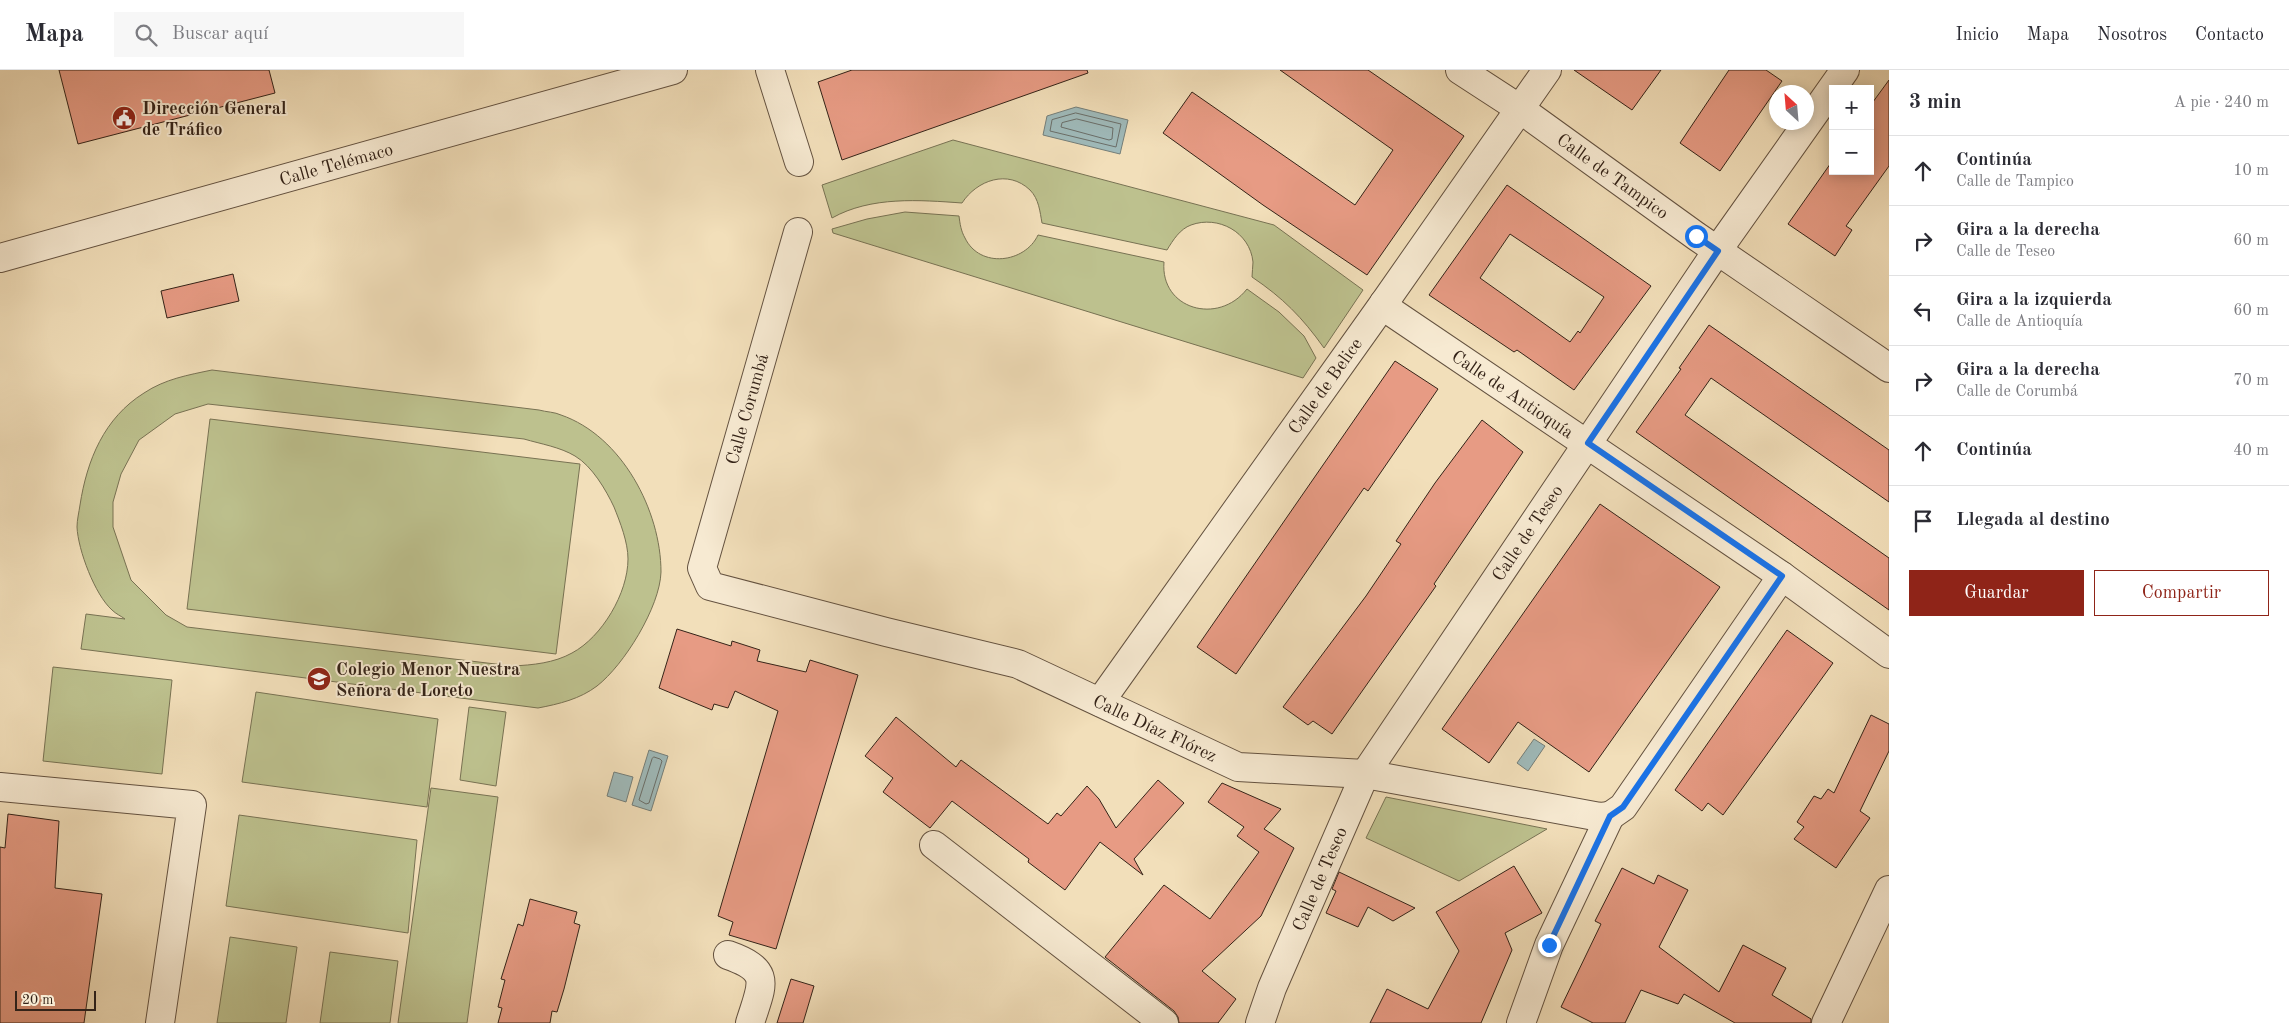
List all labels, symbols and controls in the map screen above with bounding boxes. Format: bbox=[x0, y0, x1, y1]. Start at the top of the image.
search box bbox=[114, 12, 464, 57]
icon: search bbox=[132, 21, 160, 49]
text: Mapa bbox=[25, 23, 84, 47]
text: Buscar aquí bbox=[172, 25, 268, 44]
text: Inicio bbox=[1956, 26, 1999, 44]
text: Mapa bbox=[2027, 26, 2069, 44]
text: Nosotros bbox=[2097, 26, 2167, 44]
text: Contacto bbox=[2195, 26, 2264, 44]
north arrow bbox=[1769, 85, 1814, 130]
map controls bbox=[1829, 85, 1874, 175]
button: + bbox=[1829, 85, 1874, 130]
text: 3 min bbox=[1909, 92, 1962, 113]
text: A pie · 240 m bbox=[2174, 95, 2269, 111]
place label: Dirección General de Tráfico bbox=[142, 100, 287, 139]
public building icon: Dirección General de Tráfico bbox=[111, 105, 137, 131]
button: − bbox=[1829, 130, 1874, 175]
street label: Calle de Tampico bbox=[1553, 131, 1671, 223]
street label: Calle Telémaco bbox=[278, 141, 395, 189]
text: Continúa bbox=[1956, 151, 2032, 170]
icon: ahead bbox=[1909, 157, 1937, 185]
text: 10 m bbox=[2233, 163, 2269, 179]
text: Calle de Tampico bbox=[1956, 174, 2074, 190]
text: Gira a la derecha bbox=[1956, 221, 2100, 240]
route start bbox=[1685, 225, 1708, 248]
icon: right bbox=[1909, 227, 1937, 255]
text: 60 m bbox=[2233, 233, 2269, 249]
text: Calle de Teseo bbox=[1956, 244, 2055, 260]
text: Gira a la izquierda bbox=[1956, 291, 2112, 310]
icon: left bbox=[1909, 297, 1937, 325]
text: 60 m bbox=[2233, 303, 2269, 319]
text: Calle de Antioquía bbox=[1956, 314, 2083, 330]
street label: Calle de Belice bbox=[1286, 335, 1366, 438]
street label: Calle de Antioquía bbox=[1448, 347, 1576, 442]
street label: Calle Corumbá bbox=[724, 352, 772, 467]
text: Gira a la derecha bbox=[1956, 361, 2100, 380]
icon: right bbox=[1909, 367, 1937, 395]
text: 70 m bbox=[2233, 373, 2269, 389]
text: Calle de Corumbá bbox=[1956, 384, 2078, 400]
icon: ahead bbox=[1909, 437, 1937, 465]
text: Continúa bbox=[1956, 441, 2032, 460]
text: 40 m bbox=[2233, 443, 2269, 459]
street label: Calle de Teseo bbox=[1489, 482, 1567, 585]
icon: arrive bbox=[1909, 507, 1937, 535]
text: Llegada al destino bbox=[1956, 511, 2110, 530]
button: Guardar bbox=[1909, 570, 2084, 616]
button: Compartir bbox=[2094, 570, 2269, 616]
place label: Colegio Menor Nuestra Señora de Loreto bbox=[336, 661, 520, 700]
school or university icon: Colegio Menor Nuestra Señora de Loreto bbox=[306, 666, 332, 692]
street label: Calle Díaz Flórez bbox=[1090, 692, 1219, 766]
street label: Calle de Teseo bbox=[1290, 824, 1351, 934]
route end bbox=[1538, 934, 1561, 957]
scale bar bbox=[15, 988, 96, 1011]
text: 20 m bbox=[22, 993, 53, 1007]

